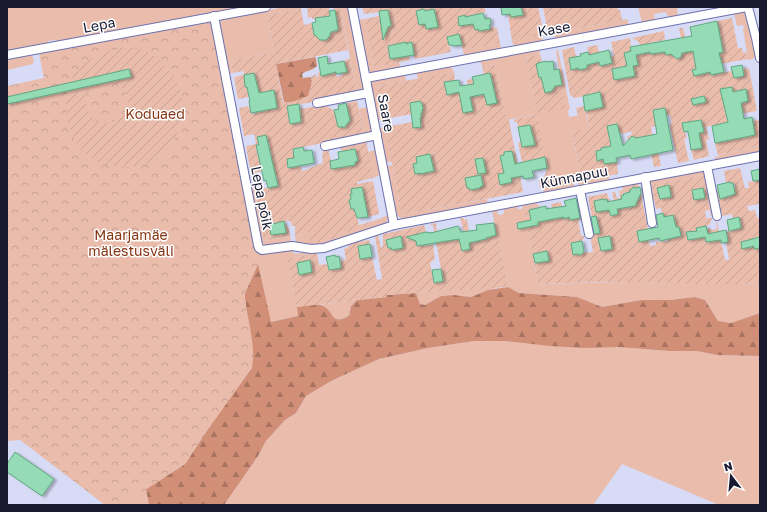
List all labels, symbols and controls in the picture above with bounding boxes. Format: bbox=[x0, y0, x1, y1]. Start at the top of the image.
street label: Lepa bbox=[81, 13, 116, 36]
street label: Kase bbox=[536, 17, 572, 40]
street label: Saare bbox=[374, 93, 398, 133]
park label: Koduaed bbox=[125, 105, 185, 122]
street label: Künnapuu bbox=[539, 162, 609, 191]
street label: Lepa põik bbox=[248, 165, 277, 231]
park label: Maarjamäe mälestusväli bbox=[88, 226, 174, 259]
north arrow bbox=[711, 456, 751, 496]
text: N bbox=[722, 459, 734, 473]

